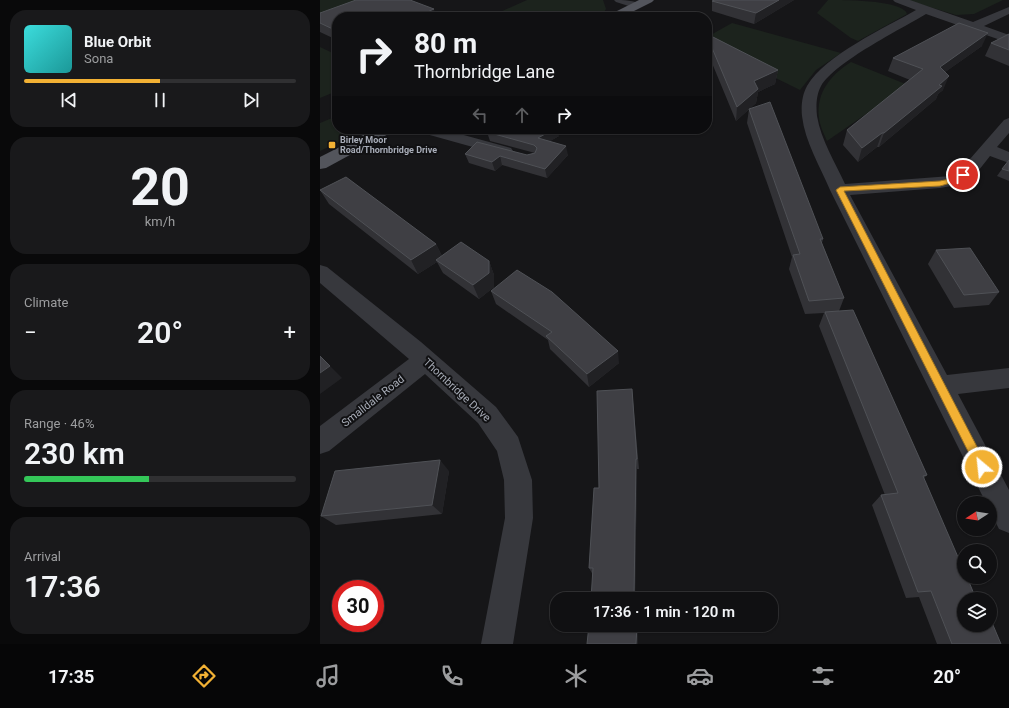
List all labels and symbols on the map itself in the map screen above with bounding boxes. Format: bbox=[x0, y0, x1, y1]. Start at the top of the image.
place label: Birley Moor Road/Thornbridge Drive bbox=[340, 135, 437, 155]
marker: Birley Moor Road/Thornbridge Drive bbox=[327, 140, 337, 150]
pin bbox=[946, 158, 980, 192]
street label: Thornbridge Drive bbox=[421, 356, 493, 425]
street label: Smalldale Road bbox=[339, 372, 407, 430]
position arrow bbox=[961, 446, 1003, 488]
north arrow bbox=[957, 496, 997, 536]
speed limit sign: 30 bbox=[332, 580, 384, 632]

